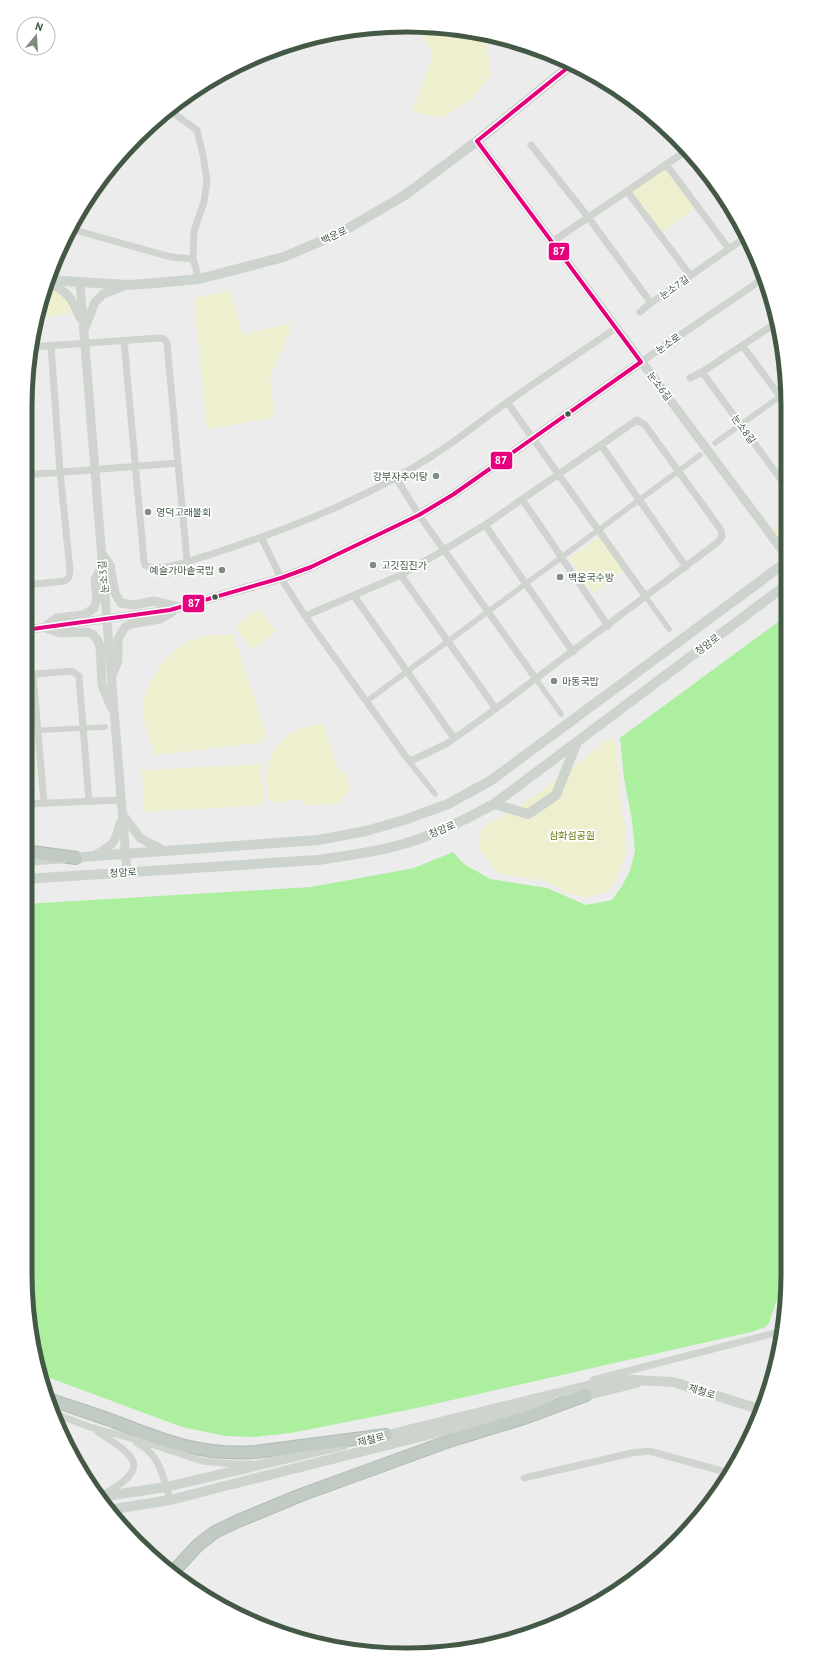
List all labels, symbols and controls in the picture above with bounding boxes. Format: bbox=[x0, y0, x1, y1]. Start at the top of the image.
north arrow bbox=[16, 16, 56, 56]
text: N bbox=[33, 19, 45, 34]
street label: 백운로 bbox=[319, 224, 349, 247]
line badge: 87 bbox=[548, 242, 570, 261]
text: 87 bbox=[553, 244, 565, 258]
street label: 눈소7길 bbox=[657, 273, 692, 302]
street label: 눈소로 bbox=[653, 330, 683, 357]
street label: 눈소6길 bbox=[644, 369, 675, 403]
unlabelled marker bbox=[563, 409, 573, 419]
street label: 눈소8길 bbox=[729, 412, 759, 446]
line badge: 87 bbox=[490, 451, 513, 470]
text: 87 bbox=[495, 453, 507, 467]
place label: 강부자추어탕 bbox=[373, 470, 428, 483]
marker: 강부자추어탕 bbox=[431, 471, 441, 481]
place label: 영덕고래불회 bbox=[156, 506, 211, 519]
marker: 영덕고래불회 bbox=[143, 507, 153, 517]
place label: 고깃집진가 bbox=[381, 559, 427, 572]
street label: 눈소3길 bbox=[96, 560, 111, 594]
marker: 고깃집진가 bbox=[368, 560, 378, 570]
place label: 예슬가마솥국밥 bbox=[150, 564, 215, 577]
marker: 예슬가마솥국밥 bbox=[217, 565, 227, 575]
place label: 백운국수방 bbox=[568, 571, 614, 584]
marker: 백운국수방 bbox=[555, 572, 565, 582]
unlabelled marker bbox=[210, 592, 220, 602]
line badge: 87 bbox=[182, 594, 205, 613]
text: 87 bbox=[188, 596, 200, 610]
street label: 청암로 bbox=[692, 631, 722, 658]
place label: 마동국밥 bbox=[562, 675, 600, 688]
marker: 마동국밥 bbox=[549, 676, 559, 686]
street label: 청암로 bbox=[427, 818, 457, 841]
park label: 삼화섬공원 bbox=[549, 829, 595, 842]
street label: 청암로 bbox=[109, 865, 137, 880]
street label: 제철로 bbox=[687, 1381, 717, 1402]
street label: 제철로 bbox=[356, 1430, 386, 1449]

